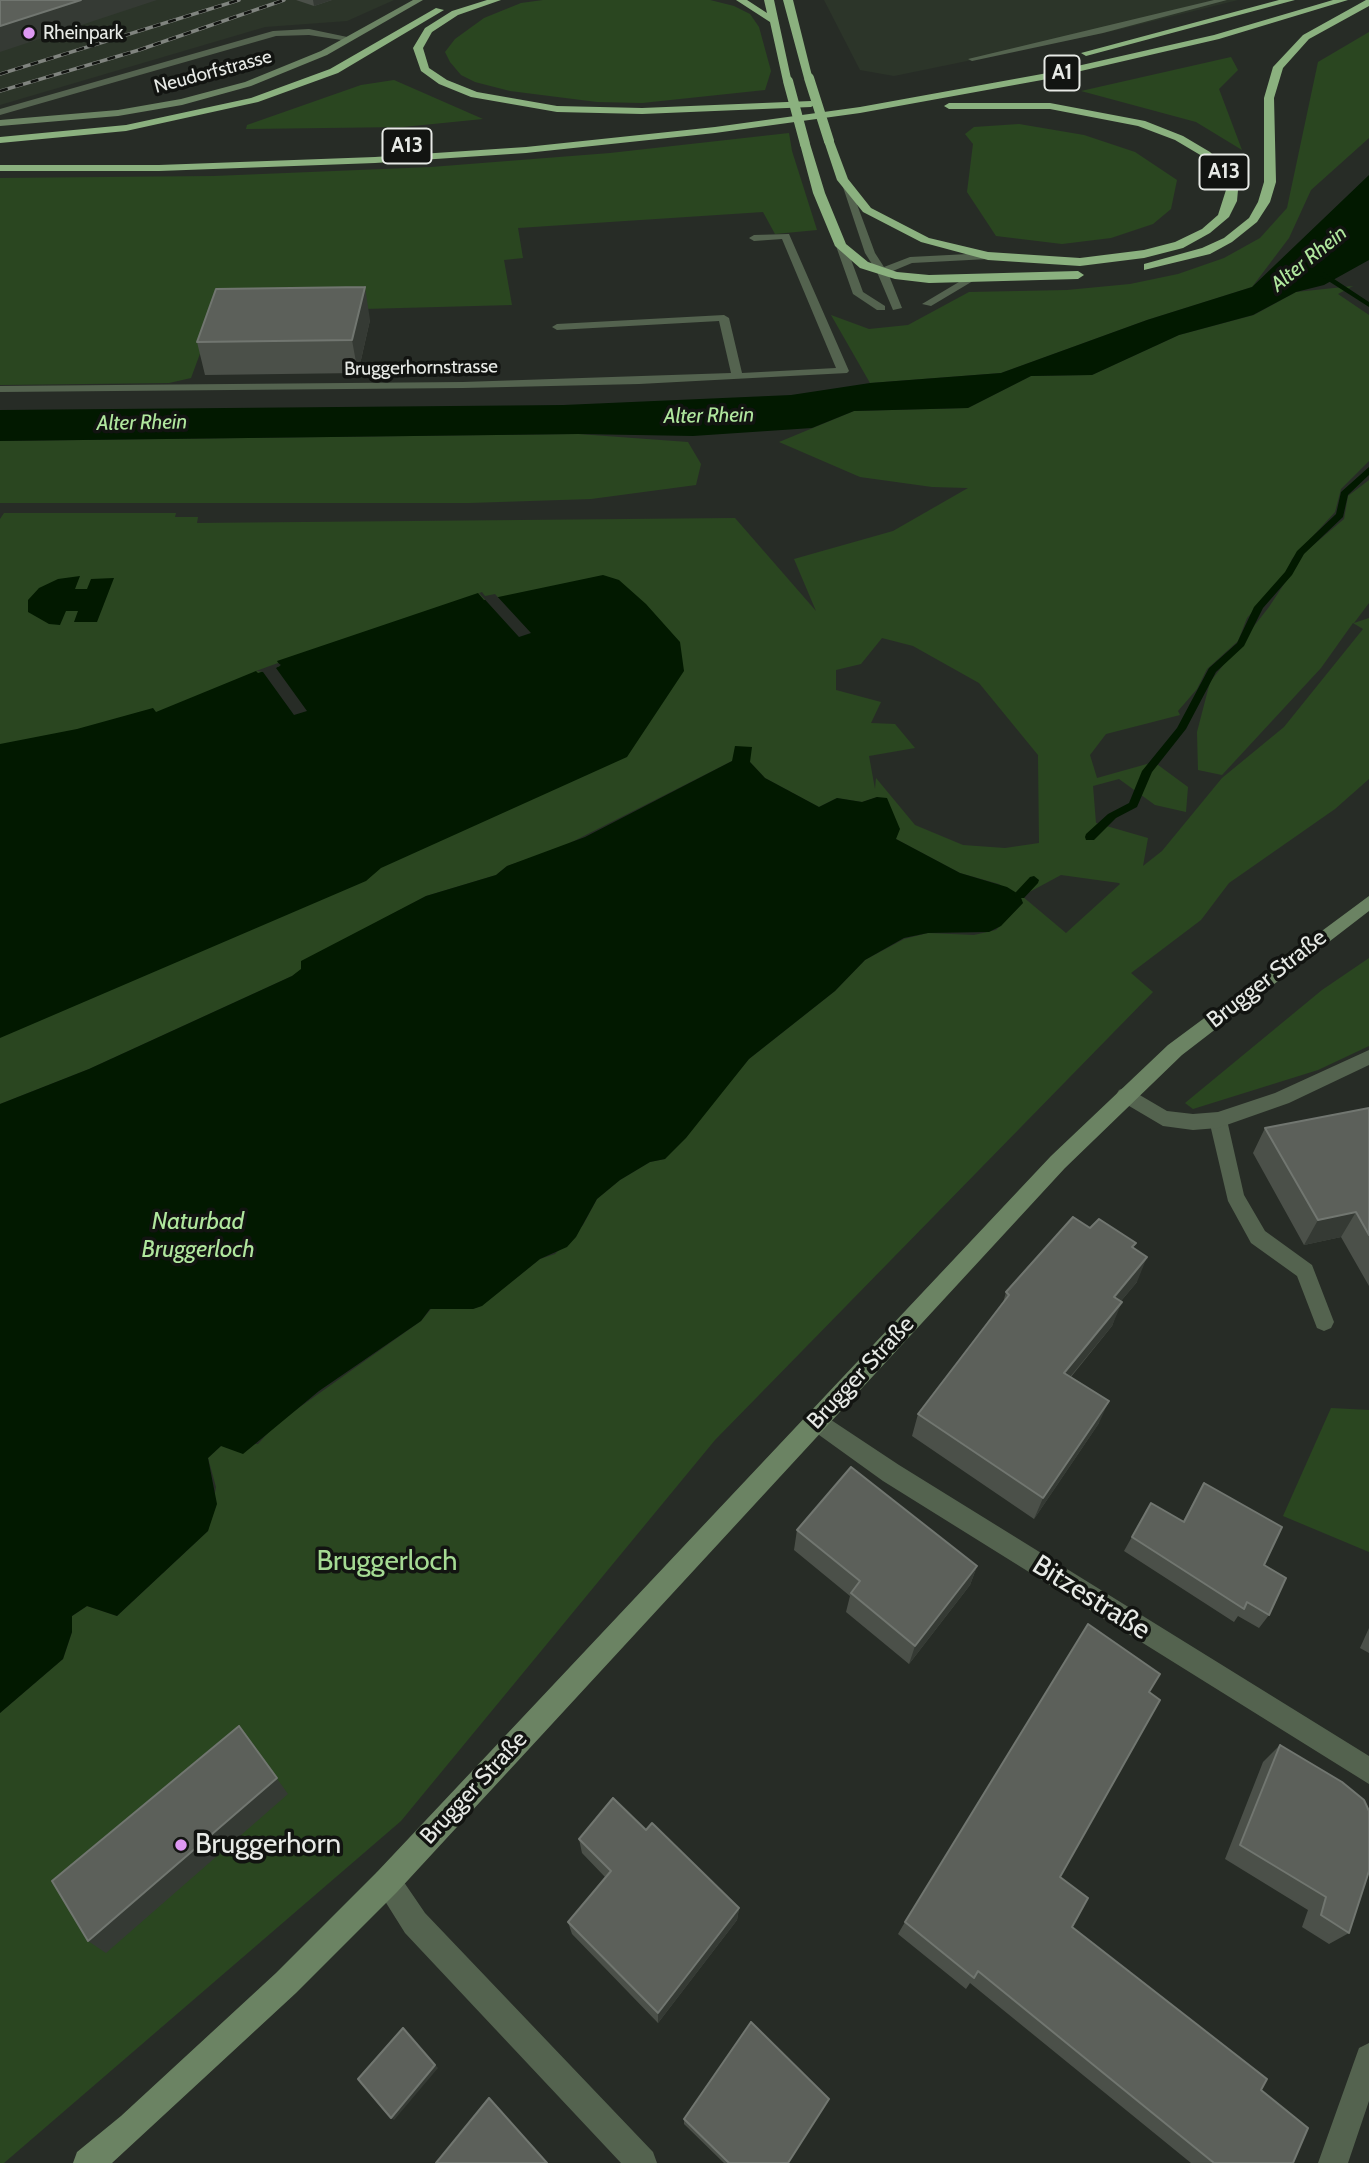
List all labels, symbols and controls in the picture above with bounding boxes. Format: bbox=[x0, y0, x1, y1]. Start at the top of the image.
place label: Rheinpark bbox=[43, 22, 123, 44]
marker: Rheinpark bbox=[21, 25, 37, 41]
street label: Neudorfstrasse bbox=[152, 45, 274, 99]
road number: A1 bbox=[1044, 56, 1080, 90]
road number: A13 bbox=[382, 128, 432, 164]
road number: A13 bbox=[1200, 154, 1248, 190]
water label: Alter Rhein bbox=[1266, 221, 1352, 297]
street label: Bruggerhornstrasse bbox=[344, 355, 498, 381]
water label: Alter Rhein bbox=[664, 403, 754, 429]
water label: Alter Rhein bbox=[97, 410, 187, 436]
street label: Brugger Straße bbox=[1202, 924, 1332, 1034]
water label: Naturbad Bruggerloch bbox=[141, 1208, 255, 1264]
street label: Brugger Straße bbox=[802, 1311, 920, 1435]
park label: Bruggerloch bbox=[317, 1545, 457, 1579]
street label: Bitzestraße bbox=[1026, 1549, 1156, 1647]
street label: Brugger Straße bbox=[415, 1726, 533, 1850]
place label: Bruggerhorn bbox=[195, 1828, 341, 1862]
marker: Bruggerhorn bbox=[173, 1837, 189, 1853]

